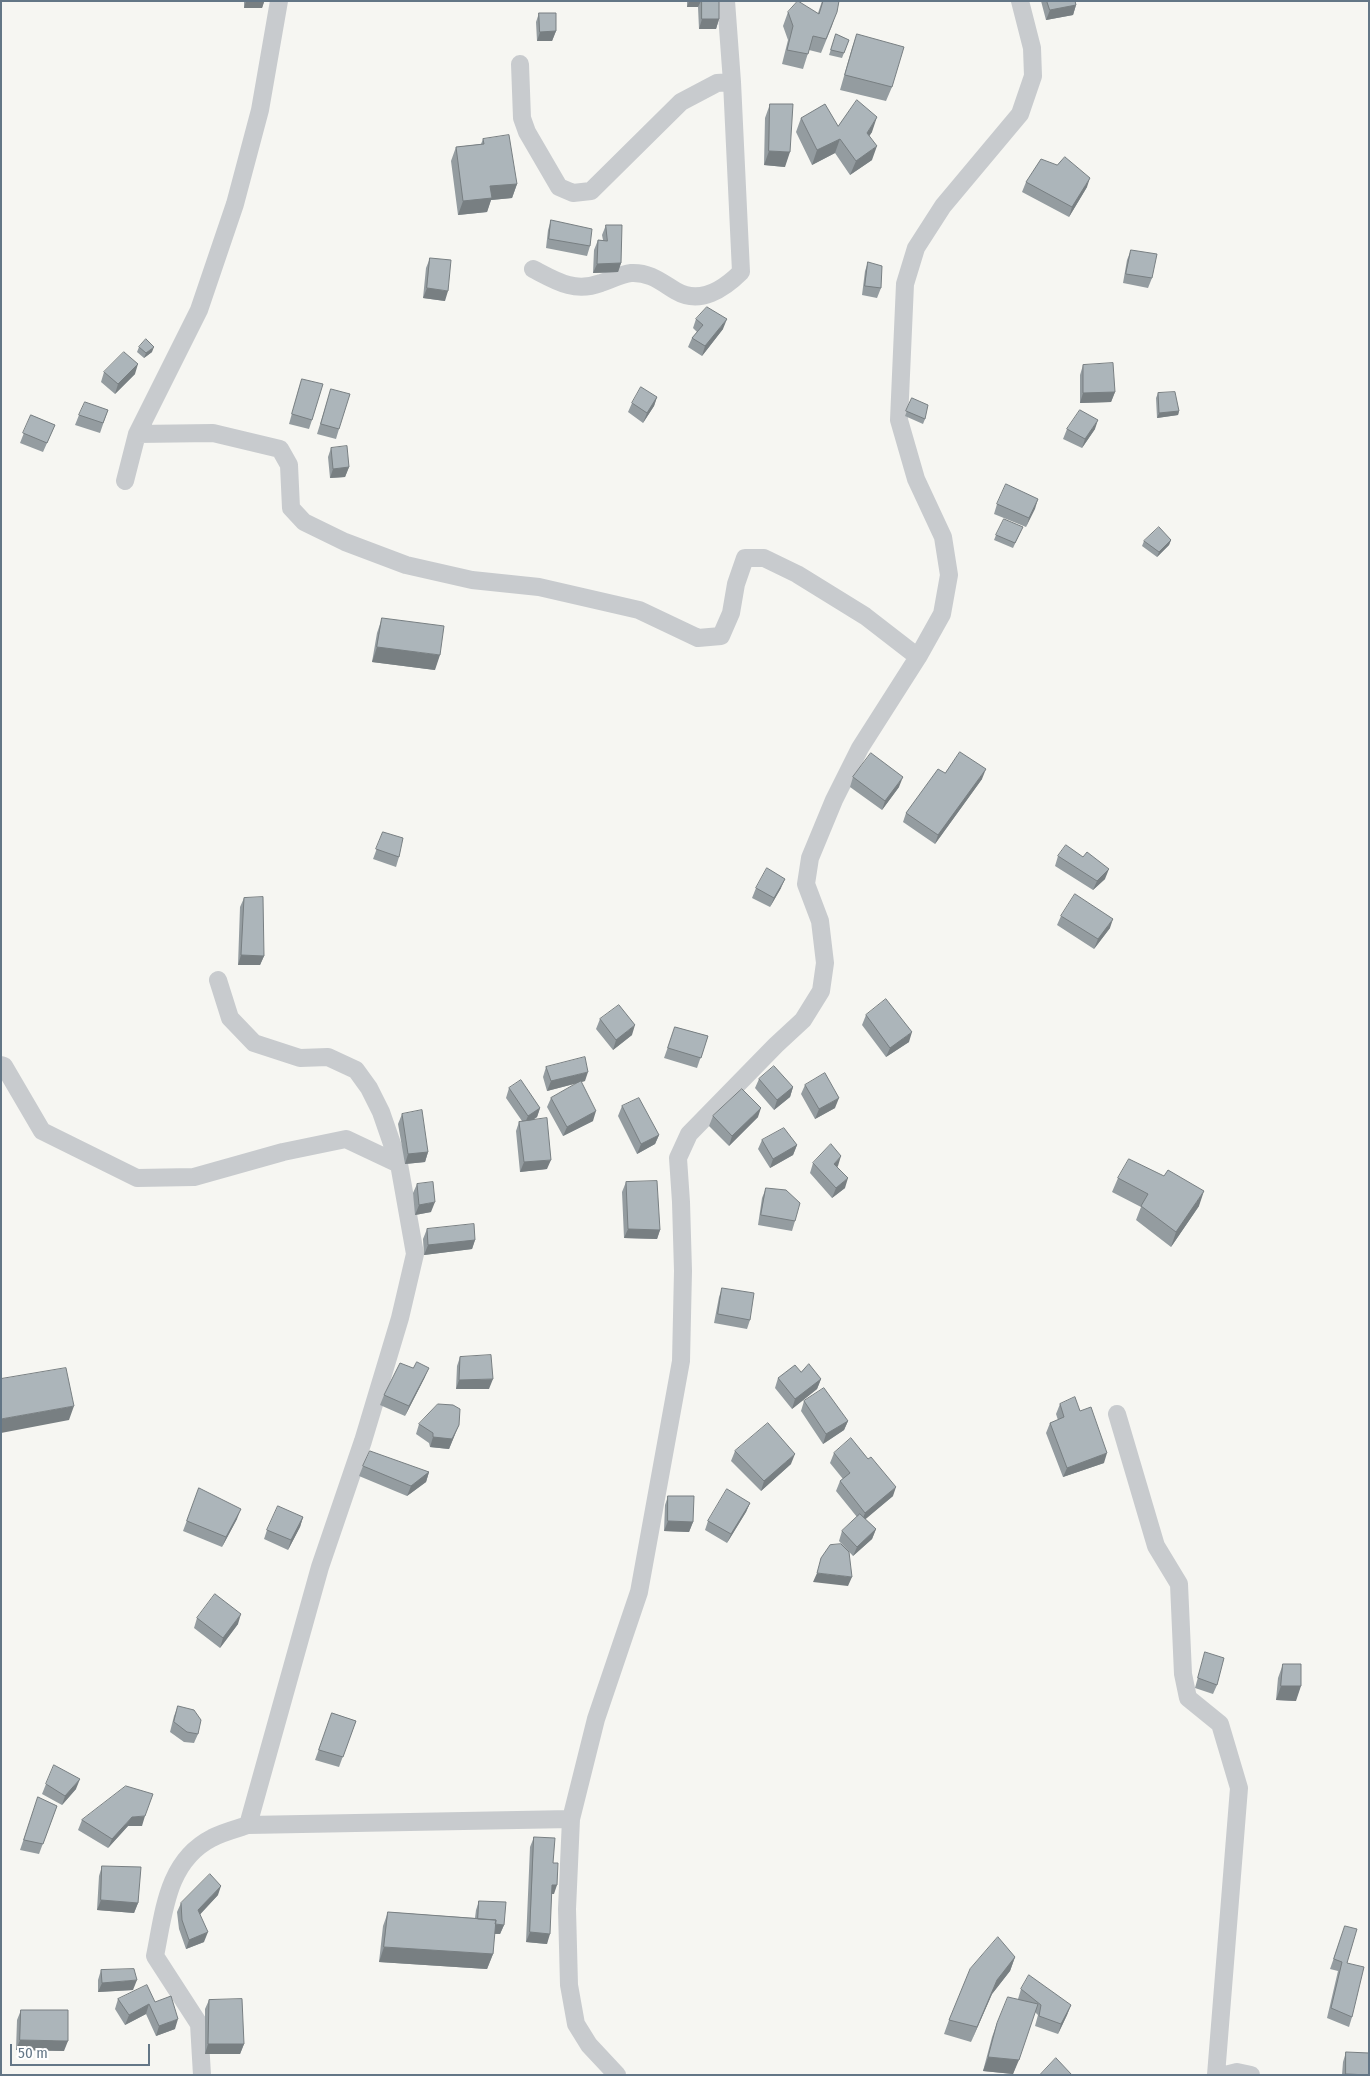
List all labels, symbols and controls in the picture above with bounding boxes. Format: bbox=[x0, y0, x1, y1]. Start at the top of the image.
scale bar bbox=[12, 2034, 152, 2066]
text: 50 m bbox=[18, 2044, 48, 2062]

